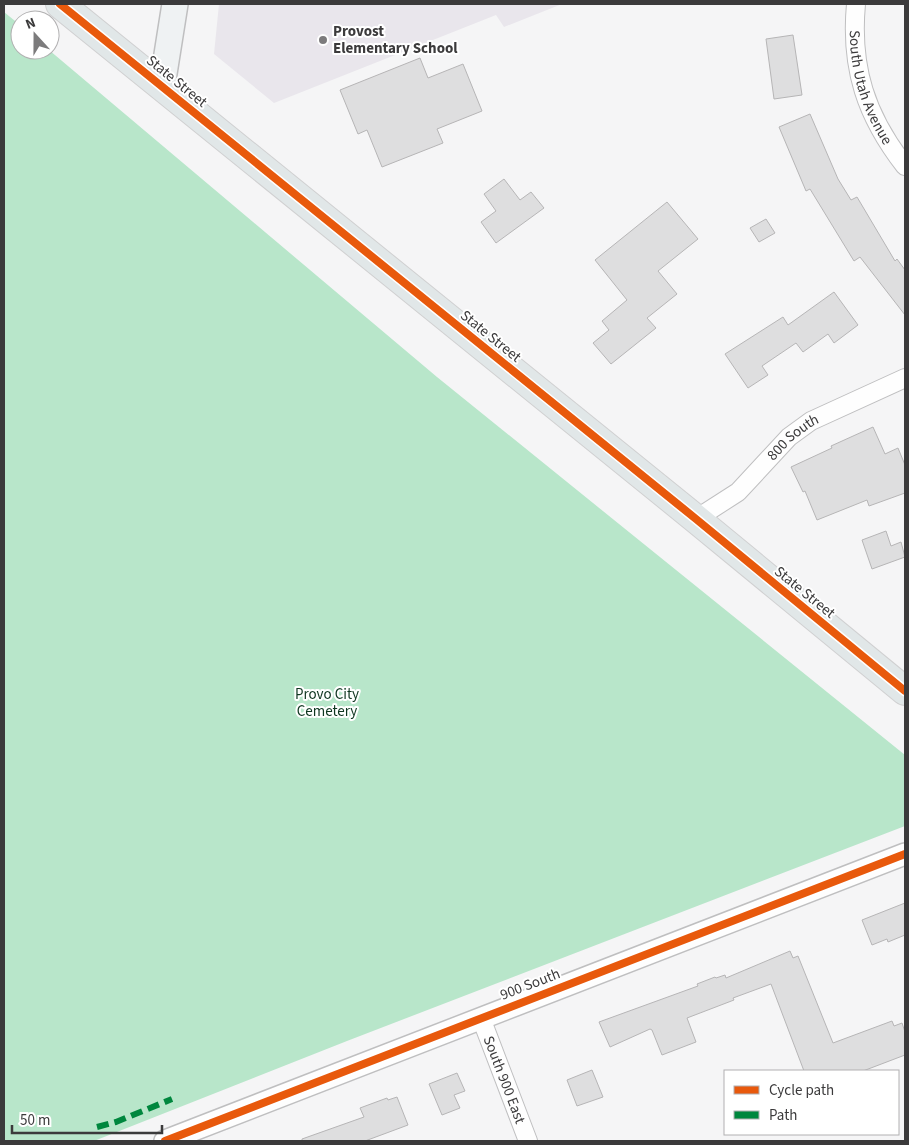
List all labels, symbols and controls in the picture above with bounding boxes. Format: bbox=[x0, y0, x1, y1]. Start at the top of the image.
north arrow bbox=[10, 10, 60, 60]
text: N bbox=[23, 13, 39, 35]
place label: Provost Elementary School bbox=[333, 21, 458, 59]
street label: South Utah Avenue bbox=[844, 30, 897, 149]
marker: Provost Elementary School bbox=[317, 34, 329, 46]
street label: State Street bbox=[142, 50, 212, 112]
street label: State Street bbox=[456, 305, 526, 367]
street label: 800 South bbox=[762, 409, 822, 465]
street label: State Street bbox=[770, 561, 840, 623]
park label: Provo City Cemetery bbox=[295, 684, 359, 722]
street label: 900 South bbox=[497, 963, 563, 1006]
street label: South 900 East bbox=[478, 1033, 530, 1127]
legend bbox=[724, 1070, 899, 1135]
text: Cycle path bbox=[769, 1080, 834, 1101]
scale bar bbox=[12, 1102, 162, 1134]
text: Path bbox=[769, 1105, 797, 1126]
text: 50 m bbox=[20, 1110, 50, 1131]

